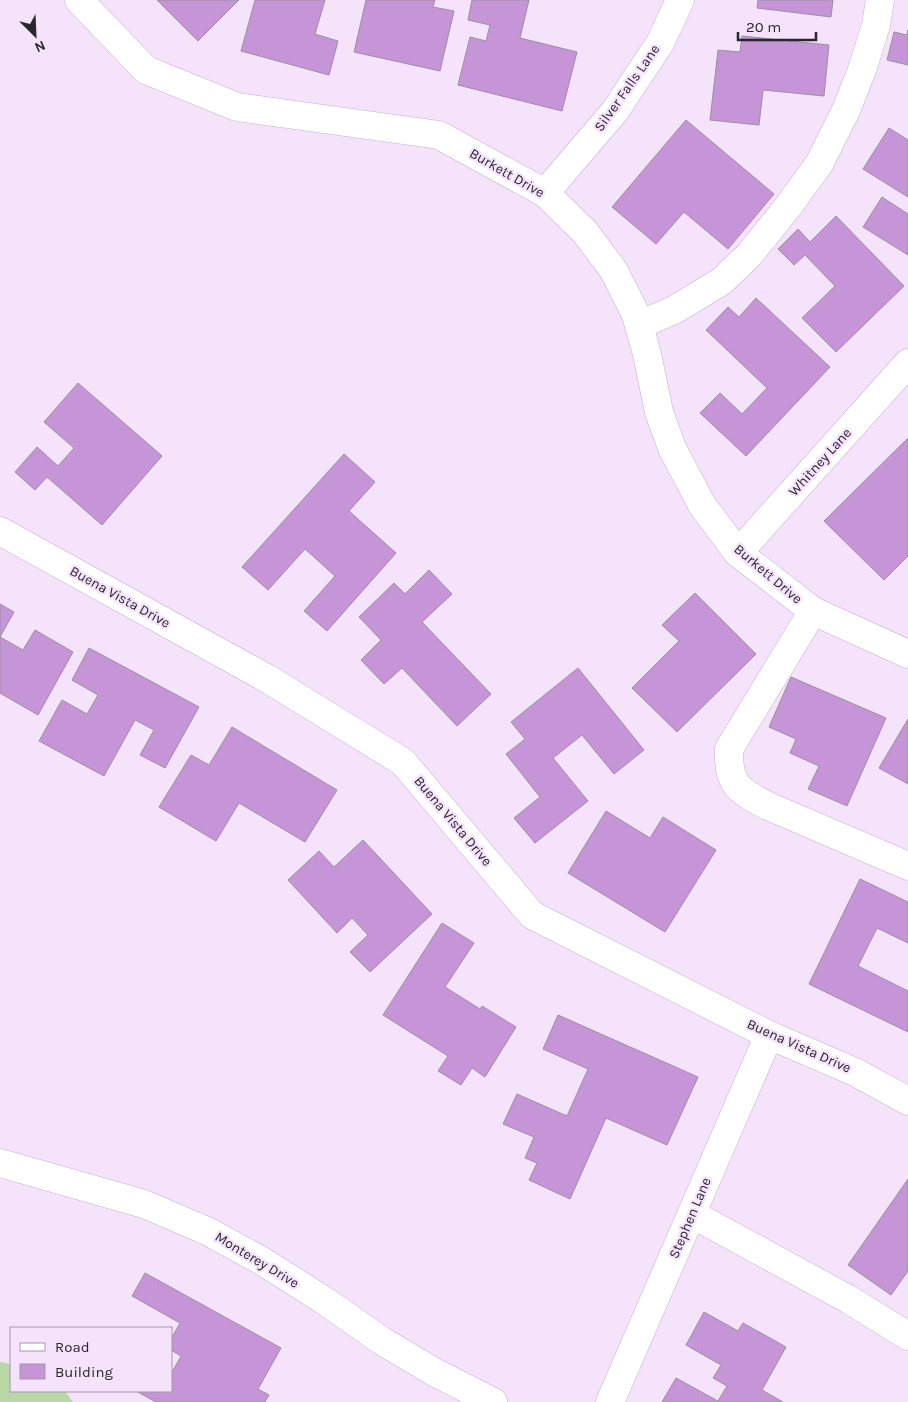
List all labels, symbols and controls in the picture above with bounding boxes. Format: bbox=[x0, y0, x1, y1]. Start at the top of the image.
north arrow bbox=[10, 10, 60, 60]
scale bar bbox=[738, 10, 816, 42]
text: 20 m bbox=[746, 18, 781, 36]
text: N bbox=[32, 37, 48, 56]
street label: Silver Falls Lane bbox=[591, 41, 663, 135]
street label: Burkett Drive bbox=[466, 145, 548, 201]
street label: Whitney Lane bbox=[785, 424, 855, 500]
street label: Burkett Drive bbox=[730, 541, 806, 607]
street label: Buena Vista Drive bbox=[67, 562, 173, 632]
street label: Buena Vista Drive bbox=[410, 773, 496, 869]
street label: Buena Vista Drive bbox=[744, 1015, 854, 1077]
street label: Stephen Lane bbox=[665, 1175, 715, 1261]
street label: Monterey Drive bbox=[212, 1228, 302, 1292]
legend bbox=[10, 1327, 172, 1392]
text: Road bbox=[55, 1338, 90, 1356]
text: Building bbox=[55, 1363, 113, 1381]

